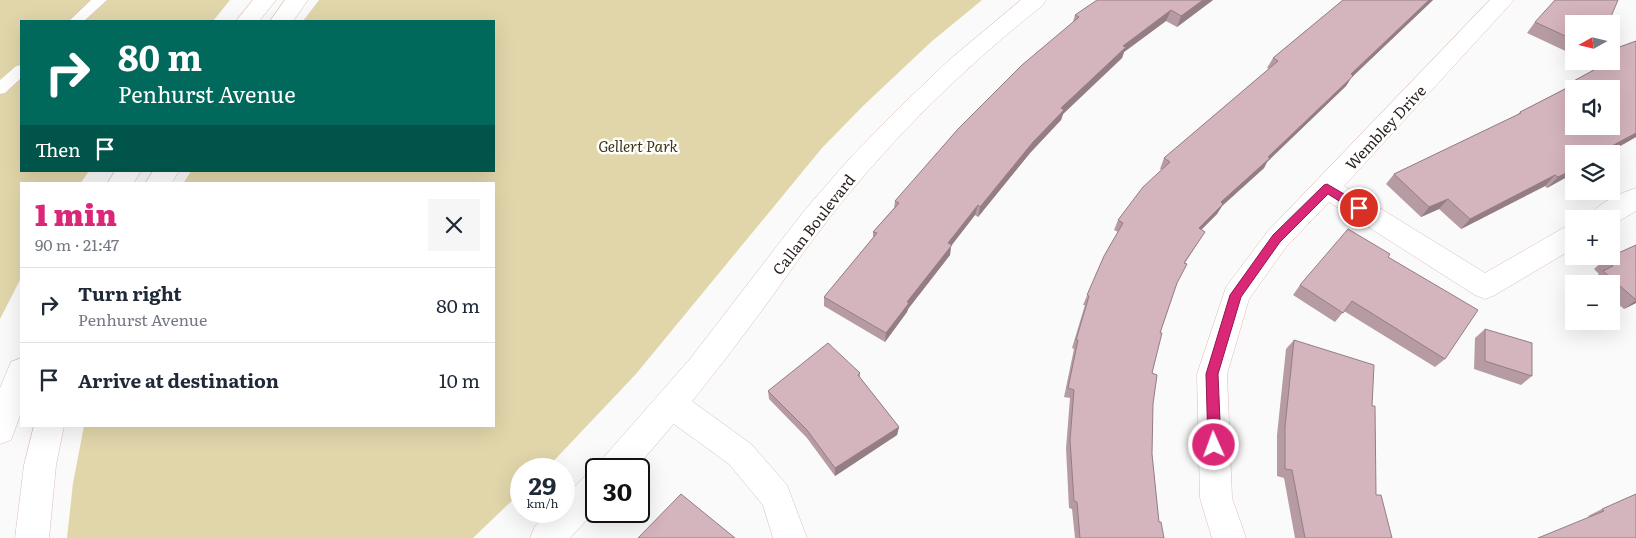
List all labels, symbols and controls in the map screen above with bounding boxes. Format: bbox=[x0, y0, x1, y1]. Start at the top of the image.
north arrow bbox=[1565, 15, 1620, 70]
map controls bbox=[1565, 15, 1620, 330]
text: 80 m bbox=[118, 30, 202, 82]
icon: right bbox=[35, 40, 100, 105]
text: Penhurst Avenue bbox=[118, 77, 296, 110]
street label: Wembley Drive bbox=[1339, 79, 1431, 175]
button: sound bbox=[1565, 80, 1620, 135]
park label: Gellert Park bbox=[598, 134, 679, 157]
text: Then bbox=[35, 135, 81, 163]
icon: arrive bbox=[91, 135, 119, 163]
button: layers bbox=[1565, 145, 1620, 200]
street label: Callan Boulevard bbox=[766, 169, 860, 279]
pin bbox=[1338, 187, 1380, 229]
text: 1 min bbox=[35, 191, 117, 235]
icon: arrive bbox=[1345, 194, 1373, 222]
button: close bbox=[428, 199, 480, 251]
button: + bbox=[1565, 210, 1620, 265]
text: 90 m · 21:47 bbox=[35, 232, 119, 256]
button: − bbox=[1565, 275, 1620, 330]
text: Turn right bbox=[78, 279, 182, 307]
icon: right bbox=[35, 291, 63, 319]
text: 80 m bbox=[436, 291, 480, 319]
text: Penhurst Avenue bbox=[78, 307, 207, 331]
icon: arrive bbox=[35, 366, 63, 394]
text: Arrive at destination bbox=[78, 366, 279, 394]
text: 10 m bbox=[439, 366, 480, 394]
position arrow bbox=[1187, 418, 1239, 470]
speed limit sign: 30 bbox=[585, 458, 650, 523]
text: 29 bbox=[529, 466, 556, 503]
text: km/h bbox=[527, 494, 558, 512]

